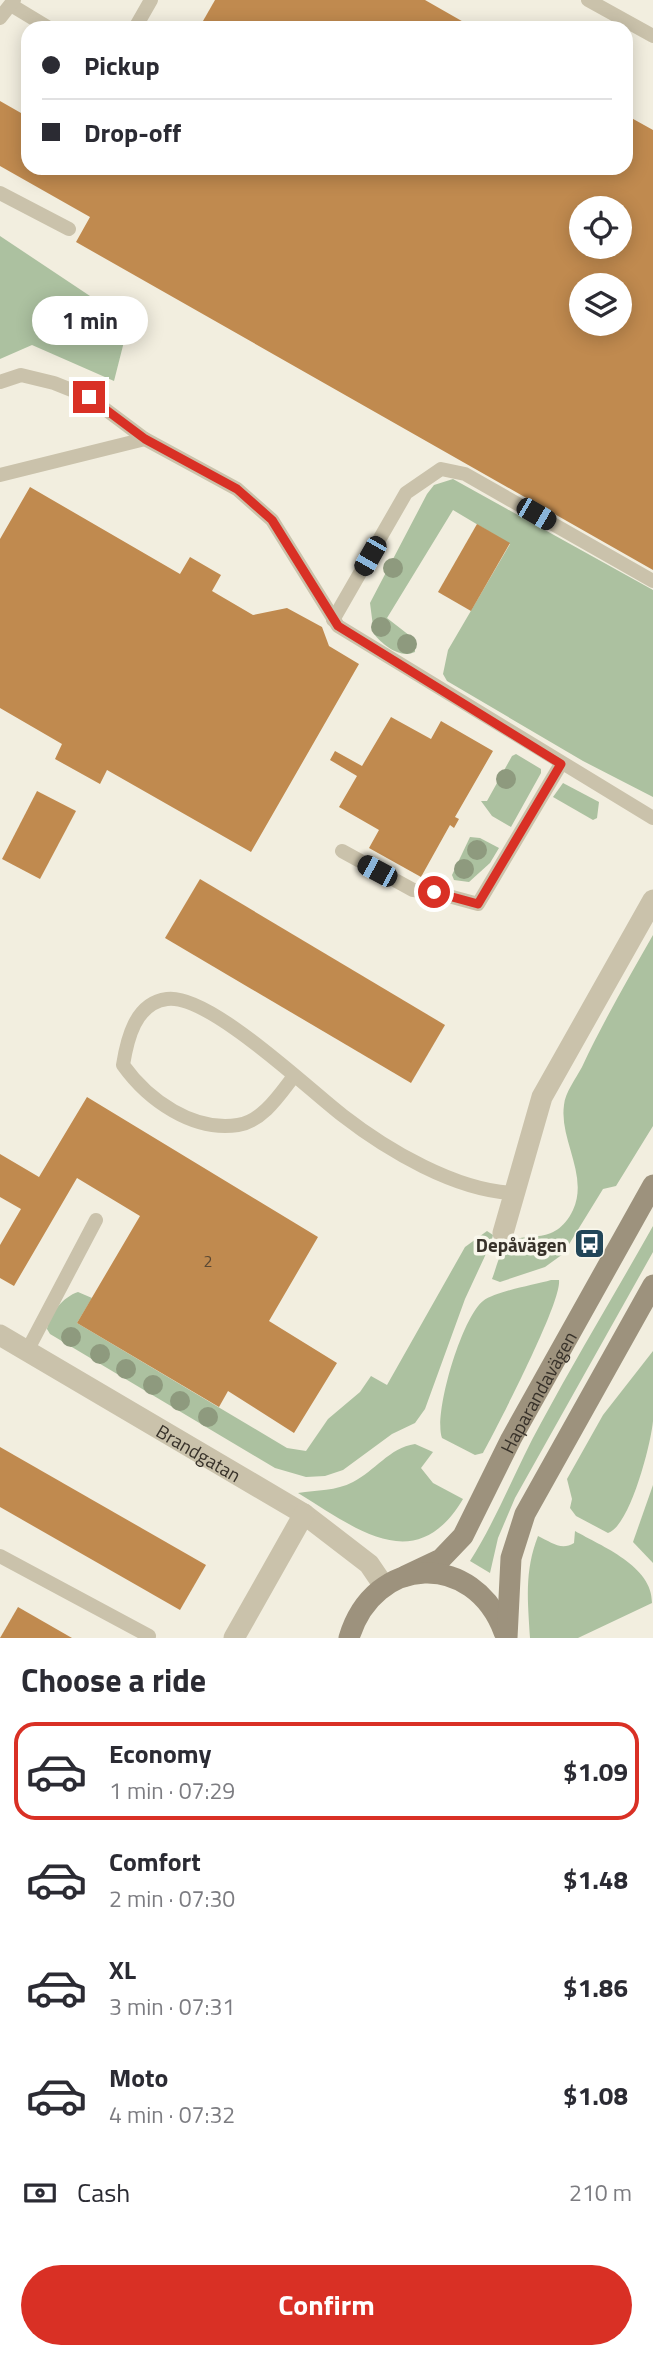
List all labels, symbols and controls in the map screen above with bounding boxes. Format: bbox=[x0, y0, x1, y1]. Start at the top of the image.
text: Pickup bbox=[84, 46, 160, 85]
text: Drop-off bbox=[84, 113, 181, 152]
map controls bbox=[569, 196, 632, 336]
button: locate bbox=[569, 196, 632, 259]
button: layers bbox=[569, 273, 632, 336]
callout: 1 min bbox=[31, 296, 147, 344]
text: 1 min bbox=[62, 303, 118, 338]
route end bbox=[73, 381, 105, 413]
car bbox=[513, 494, 560, 534]
car bbox=[351, 533, 390, 579]
car bbox=[354, 852, 401, 890]
route start bbox=[418, 876, 450, 908]
bus stop icon: Depåvägen bbox=[573, 1227, 607, 1261]
place label: Depåvägen bbox=[476, 1230, 567, 1259]
house number: 2 bbox=[204, 1249, 212, 1273]
street label: Haparandavägen bbox=[492, 1325, 583, 1458]
street label: Brandgatan bbox=[151, 1416, 247, 1489]
text: Choose a ride bbox=[21, 1656, 206, 1704]
text: Economy bbox=[109, 1734, 211, 1773]
icon: car bbox=[25, 1740, 88, 1803]
text: $1.09 bbox=[563, 1752, 628, 1791]
text: 1 min · 07:29 bbox=[109, 1773, 235, 1808]
text: Comfort bbox=[109, 1842, 201, 1881]
icon: car bbox=[25, 1848, 88, 1911]
text: $1.48 bbox=[563, 1860, 628, 1899]
text: 2 min · 07:30 bbox=[109, 1881, 235, 1916]
text: XL bbox=[109, 1950, 136, 1989]
icon: car bbox=[25, 1956, 88, 2019]
text: $1.86 bbox=[563, 1968, 628, 2007]
text: 3 min · 07:31 bbox=[109, 1989, 235, 2024]
text: Moto bbox=[109, 2058, 168, 2097]
icon: car bbox=[25, 2064, 88, 2127]
text: $1.08 bbox=[563, 2076, 628, 2115]
text: 4 min · 07:32 bbox=[109, 2097, 235, 2132]
text: Cash bbox=[77, 2173, 130, 2212]
icon: cash bbox=[21, 2174, 59, 2212]
text: 210 m bbox=[569, 2175, 632, 2210]
button: Confirm bbox=[21, 2265, 632, 2345]

